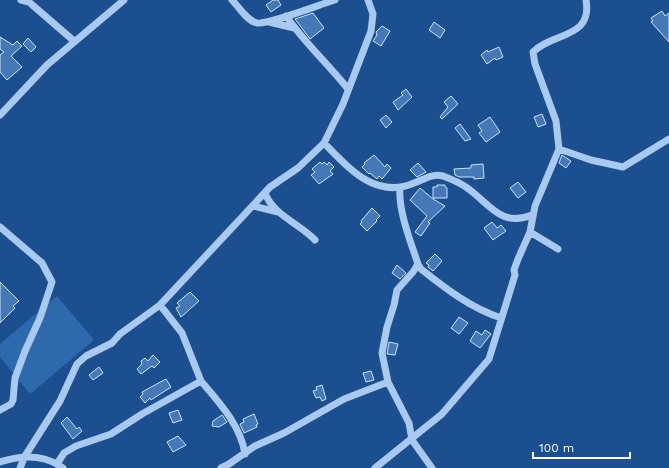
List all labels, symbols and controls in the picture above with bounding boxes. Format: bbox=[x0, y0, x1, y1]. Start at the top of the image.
scale bar bbox=[533, 434, 630, 460]
text: 100 m bbox=[539, 441, 574, 455]

